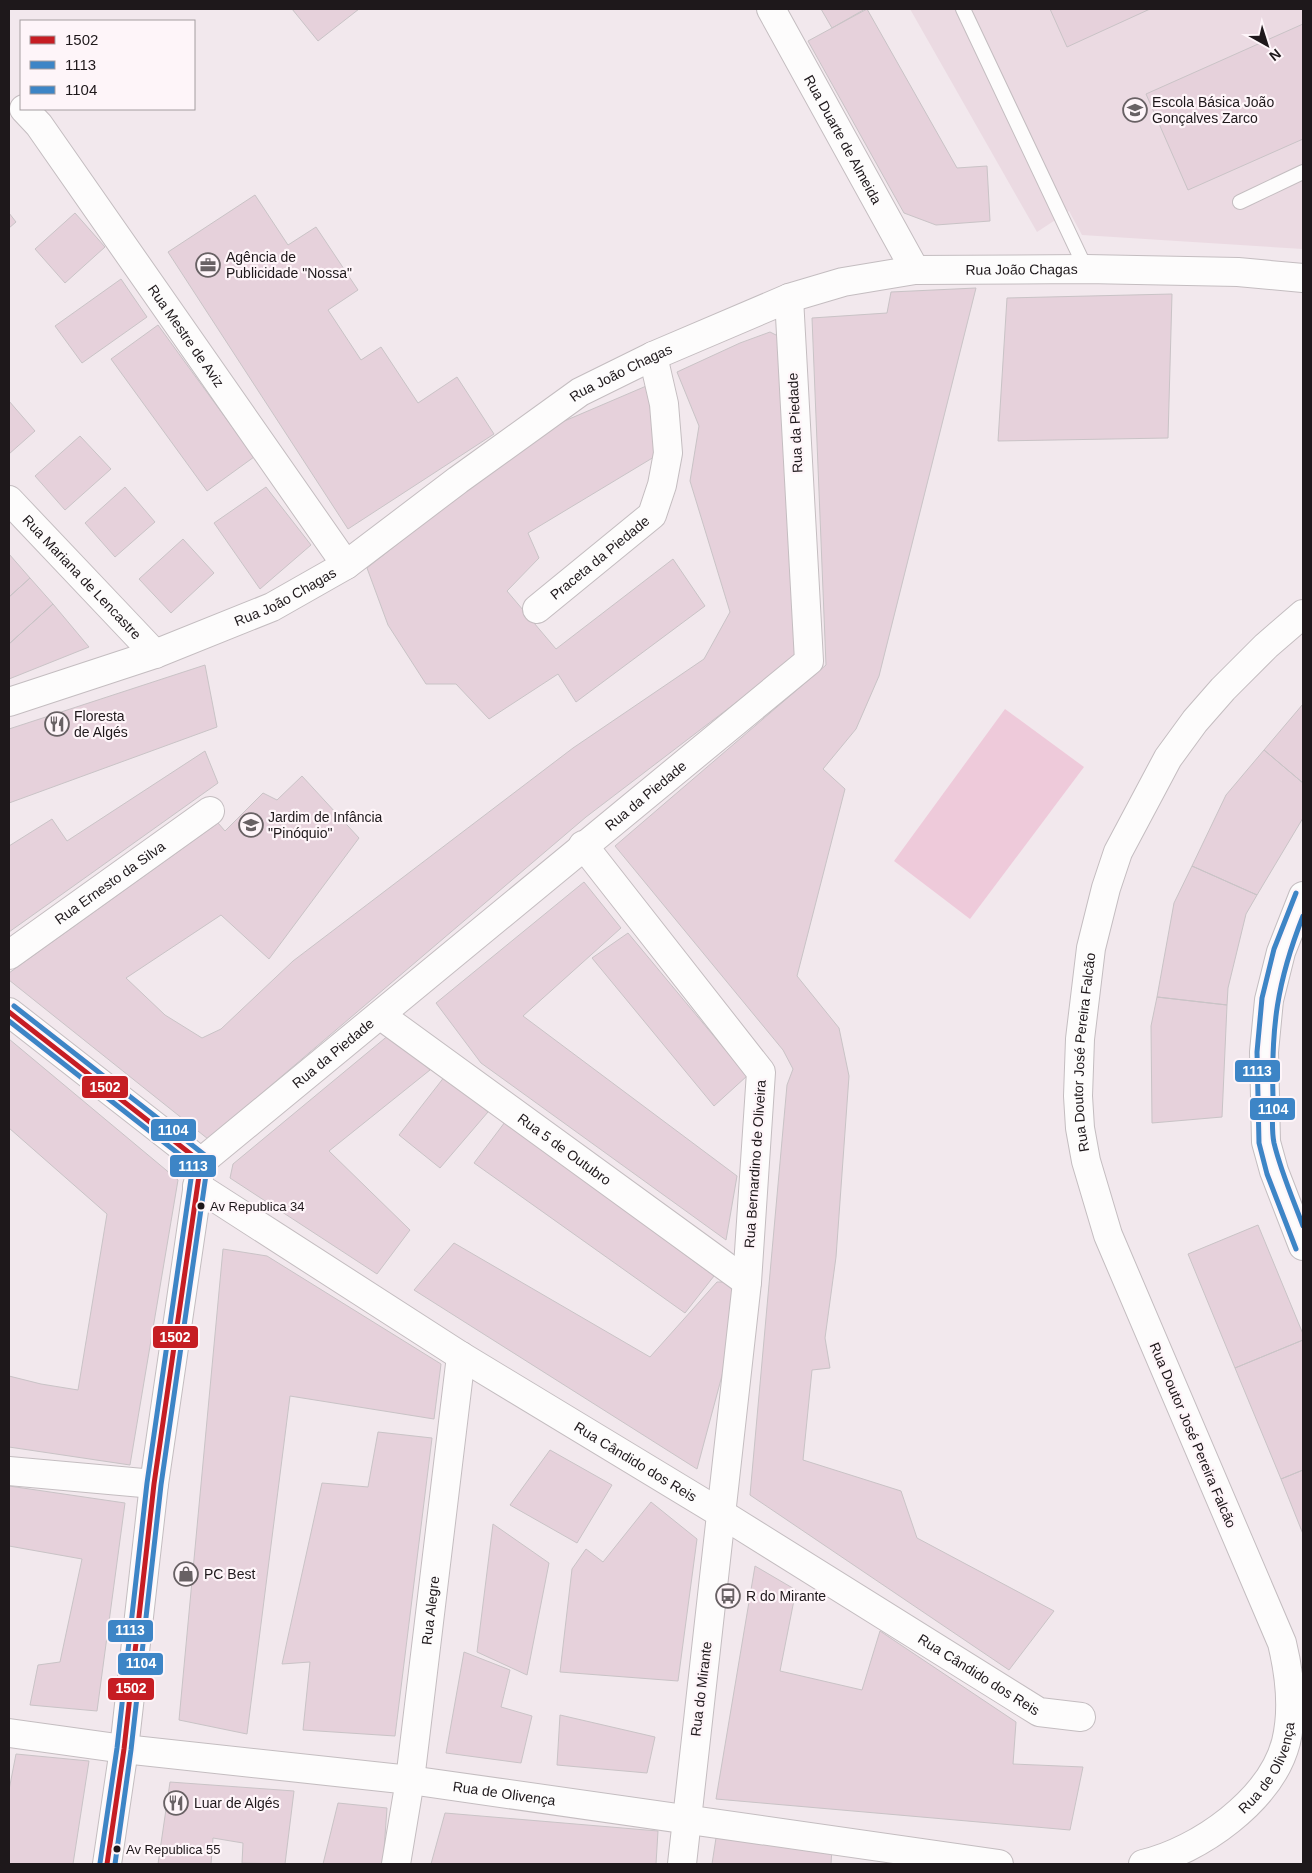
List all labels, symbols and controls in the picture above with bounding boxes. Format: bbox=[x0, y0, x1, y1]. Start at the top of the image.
legend bbox=[20, 20, 195, 110]
north arrow bbox=[1242, 20, 1292, 70]
text: 1502 bbox=[65, 31, 98, 48]
text: N bbox=[1266, 46, 1284, 65]
text: 1113 bbox=[65, 56, 96, 73]
street label: Rua Duarte de Almeida bbox=[801, 72, 885, 207]
text: 1104 bbox=[65, 81, 97, 98]
place label: Escola Básica João Gonçalves Zarco bbox=[1152, 94, 1274, 126]
school or university icon: Escola Básica João Gonçalves Zarco bbox=[1122, 97, 1148, 123]
place label: Agência de Publicidade "Nossa" bbox=[226, 249, 352, 281]
office icon: Agência de Publicidade "Nossa" bbox=[195, 252, 221, 278]
street label: Rua João Chagas bbox=[965, 261, 1078, 278]
street label: Rua Mestre de Aviz bbox=[145, 282, 227, 390]
street label: Rua João Chagas bbox=[566, 341, 674, 405]
street label: Rua da Piedade bbox=[784, 372, 806, 474]
street label: Rua Mariana de Lencastre bbox=[19, 511, 145, 643]
street label: Praceta da Piedade bbox=[547, 512, 653, 603]
street label: Rua João Chagas bbox=[232, 564, 339, 629]
place label: Floresta de Algés bbox=[74, 708, 128, 740]
restaurant icon: Floresta de Algés bbox=[44, 711, 70, 737]
street label: Rua da Piedade bbox=[602, 757, 690, 834]
place label: Jardim de Infância "Pinóquio" bbox=[268, 809, 383, 841]
school or university icon: Jardim de Infância "Pinóquio" bbox=[238, 812, 264, 838]
street label: Rua Ernesto da Silva bbox=[52, 838, 168, 928]
street label: Rua Doutor José Pereira Falcão bbox=[1070, 951, 1098, 1153]
street label: Rua da Piedade bbox=[289, 1015, 377, 1091]
line badge: 1113 bbox=[1234, 1059, 1281, 1083]
text: 1113 bbox=[1242, 1063, 1272, 1079]
line badge: 1502 bbox=[81, 1075, 129, 1099]
text: 1502 bbox=[89, 1079, 121, 1095]
street label: Rua Bernardino de Oliveira bbox=[741, 1079, 769, 1249]
line badge: 1104 bbox=[1249, 1097, 1296, 1121]
text: 1104 bbox=[1258, 1101, 1288, 1117]
street label: Rua 5 de Outubro bbox=[515, 1110, 614, 1188]
line badge: 1104 bbox=[150, 1118, 197, 1142]
text: 1104 bbox=[158, 1122, 188, 1138]
line badge: 1113 bbox=[169, 1154, 217, 1178]
text: 1113 bbox=[178, 1158, 208, 1174]
place label: Av Republica 34 bbox=[210, 1199, 304, 1214]
marker: Av Republica 34 bbox=[196, 1201, 206, 1211]
line badge: 1502 bbox=[152, 1325, 199, 1349]
text: 1502 bbox=[159, 1329, 191, 1345]
street label: Rua Doutor José Pereira Falcão bbox=[1147, 1340, 1240, 1530]
street label: Rua Cândido dos Reis bbox=[571, 1418, 700, 1505]
shop icon: PC Best bbox=[173, 1561, 199, 1587]
place label: PC Best bbox=[204, 1566, 255, 1582]
street label: Rua Alegre bbox=[418, 1575, 443, 1646]
bus stop icon: R do Mirante bbox=[715, 1583, 741, 1609]
place label: R do Mirante bbox=[746, 1588, 826, 1604]
line badge: 1113 bbox=[107, 1619, 154, 1643]
text: 1113 bbox=[115, 1622, 145, 1638]
street label: Rua Cândido dos Reis bbox=[915, 1631, 1043, 1718]
street label: Rua do Mirante bbox=[687, 1640, 715, 1737]
line badge: 1104 bbox=[117, 1652, 164, 1676]
text: 1104 bbox=[126, 1655, 156, 1671]
line badge: 1502 bbox=[107, 1677, 155, 1701]
text: 1502 bbox=[115, 1680, 147, 1696]
street label: Rua de Olivença bbox=[1235, 1721, 1297, 1817]
street label: Rua de Olivença bbox=[452, 1778, 557, 1809]
restaurant icon: Luar de Algés bbox=[163, 1790, 189, 1816]
place label: Luar de Algés bbox=[194, 1795, 280, 1811]
place label: Av Republica 55 bbox=[126, 1842, 220, 1857]
marker: Av Republica 55 bbox=[112, 1844, 122, 1854]

